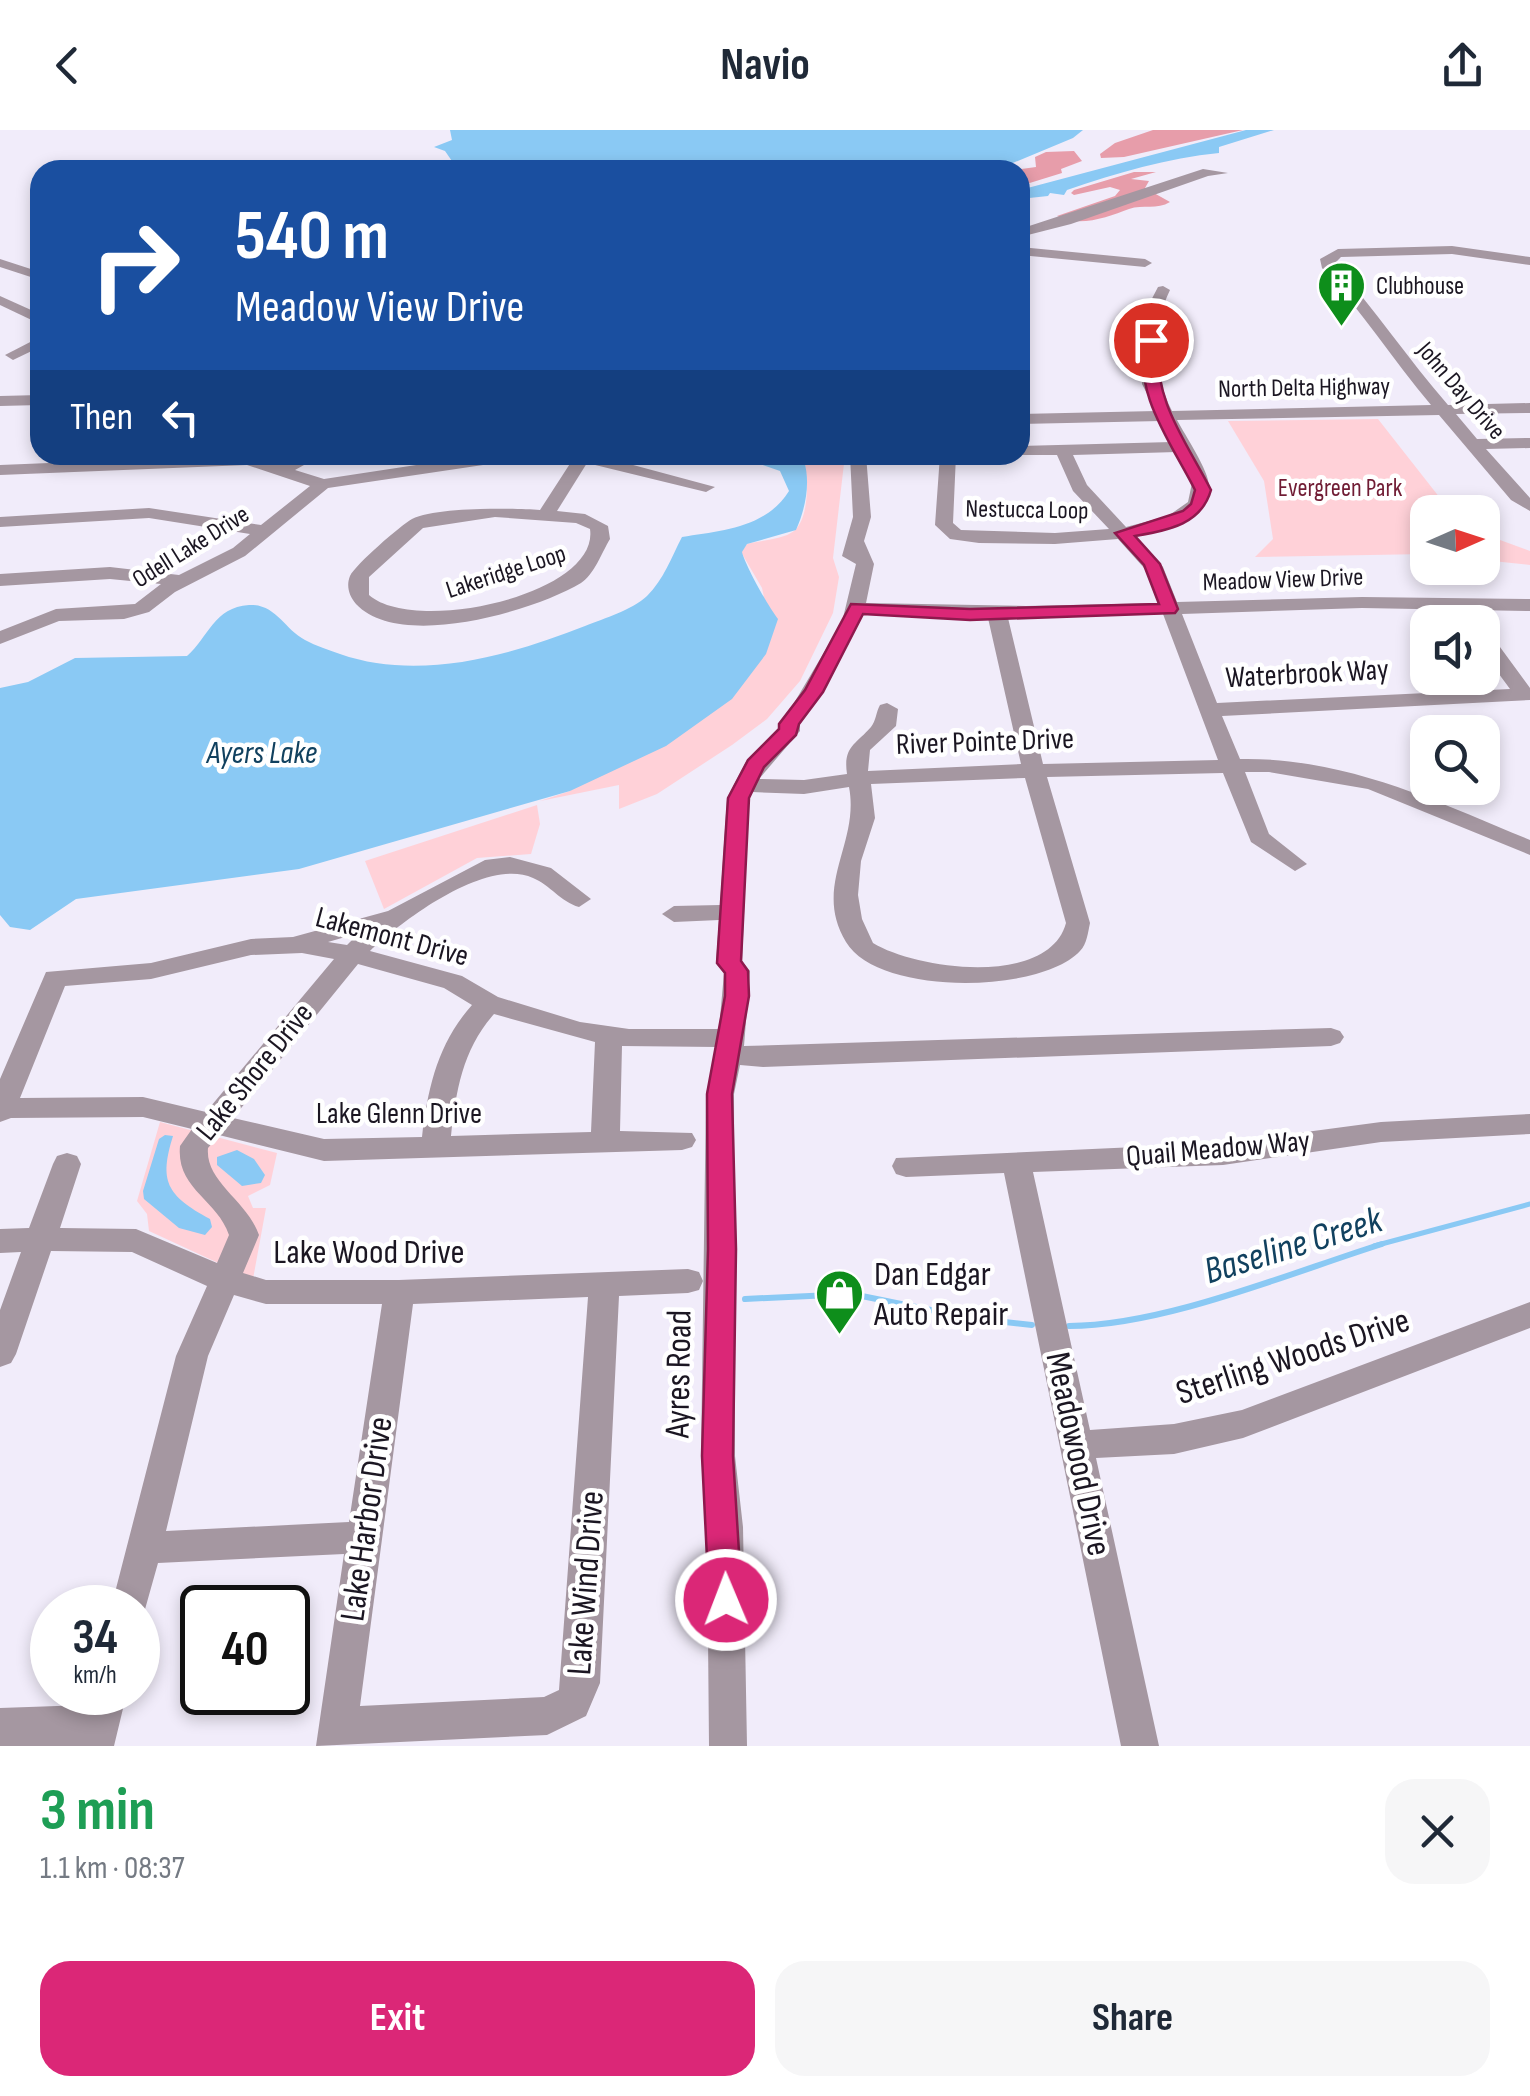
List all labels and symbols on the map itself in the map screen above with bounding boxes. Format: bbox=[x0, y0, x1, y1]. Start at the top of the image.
building icon: Clubhouse bbox=[1315, 260, 1367, 328]
place label: Clubhouse bbox=[1376, 271, 1464, 302]
pin bbox=[1109, 298, 1194, 383]
street label: John Day Drive bbox=[1409, 335, 1512, 446]
street label: North Delta Highway bbox=[1218, 371, 1391, 405]
park label: Evergreen Park bbox=[1278, 473, 1403, 504]
street label: Nestucca Loop bbox=[965, 493, 1089, 527]
north arrow bbox=[1410, 495, 1500, 585]
street label: Odell Lake Drive bbox=[127, 499, 255, 595]
street label: Lakeridge Loop bbox=[442, 538, 570, 606]
street label: Meadow View Drive bbox=[1202, 562, 1364, 598]
street label: Waterbrook Way bbox=[1225, 652, 1390, 696]
street label: River Pointe Drive bbox=[895, 721, 1075, 763]
water label: Ayers Lake bbox=[205, 734, 317, 773]
street label: Lakemont Drive bbox=[312, 899, 472, 975]
street label: Lake Shore Drive bbox=[189, 996, 321, 1148]
street label: Lake Glenn Drive bbox=[316, 1096, 482, 1132]
street label: Quail Meadow Way bbox=[1125, 1123, 1312, 1175]
water label: Baseline Creek bbox=[1199, 1197, 1389, 1294]
street label: Lake Wood Drive bbox=[273, 1231, 465, 1274]
place label: Dan Edgar Auto Repair bbox=[873, 1253, 1008, 1336]
shop icon: Dan Edgar Auto Repair bbox=[813, 1268, 865, 1336]
street label: Sterling Woods Drive bbox=[1171, 1299, 1415, 1415]
street label: Ayres Road bbox=[656, 1310, 702, 1439]
street label: Meadowood Drive bbox=[1035, 1348, 1121, 1560]
street label: Lake Harbor Drive bbox=[331, 1414, 403, 1624]
street label: Lake Wind Drive bbox=[558, 1490, 614, 1676]
position arrow bbox=[674, 1548, 778, 1652]
speed limit sign: 40 bbox=[180, 1585, 310, 1715]

